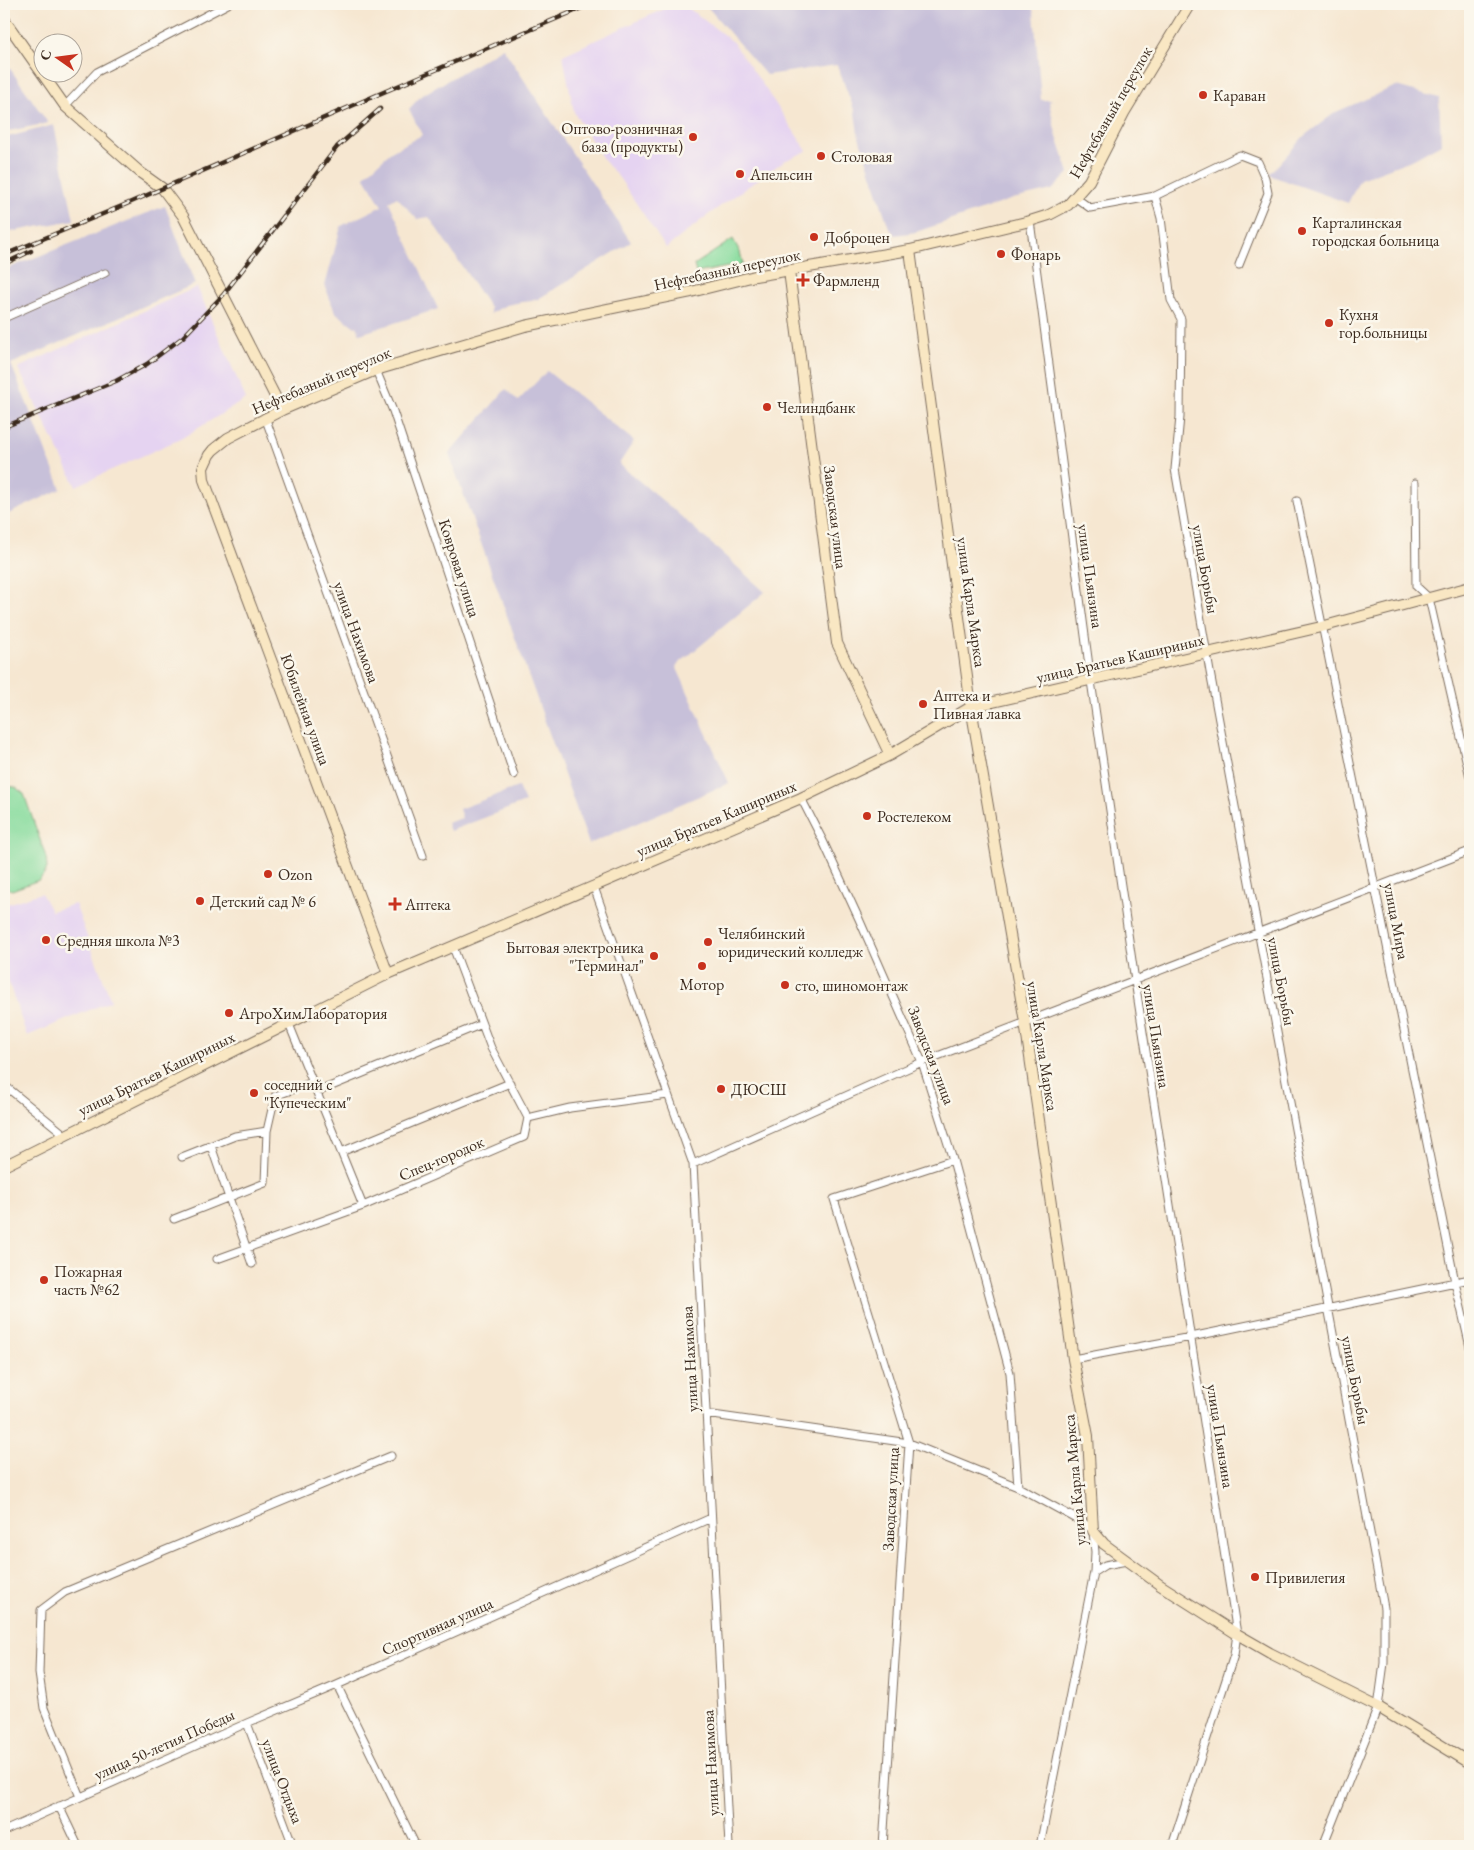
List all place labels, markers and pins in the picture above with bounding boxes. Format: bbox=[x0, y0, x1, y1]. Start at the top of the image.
place label: Караван bbox=[1213, 85, 1266, 106]
marker: Караван bbox=[1197, 89, 1209, 101]
place label: Оптово-розничная база (продукты) bbox=[561, 118, 683, 157]
marker: Оптово-розничная база (продукты) bbox=[687, 131, 699, 143]
place label: Столовая bbox=[831, 146, 892, 167]
marker: Столовая bbox=[815, 150, 827, 162]
place label: Апельсин bbox=[749, 164, 813, 185]
marker: Апельсин bbox=[734, 168, 746, 180]
place label: Карталинская городская больница bbox=[1312, 212, 1440, 251]
marker: Карталинская городская больница bbox=[1296, 225, 1308, 237]
place label: Доброцен bbox=[824, 227, 890, 248]
marker: Доброцен bbox=[808, 231, 820, 243]
place label: Фонарь bbox=[1011, 244, 1061, 265]
marker: Фонарь bbox=[995, 248, 1007, 260]
place label: Фармленд bbox=[813, 270, 880, 291]
marker: Фармленд bbox=[797, 274, 809, 286]
place label: Кухня гор.больницы bbox=[1339, 304, 1428, 343]
marker: Кухня гор.больницы bbox=[1323, 317, 1335, 329]
place label: Челиндбанк bbox=[777, 397, 856, 418]
marker: Челиндбанк bbox=[761, 401, 773, 413]
place label: Аптека и Пивная лавка bbox=[932, 685, 1022, 724]
marker: Аптека и Пивная лавка bbox=[917, 698, 929, 710]
place label: Ростелеком bbox=[877, 806, 951, 827]
marker: Ростелеком bbox=[861, 810, 873, 822]
place label: Ozon bbox=[278, 864, 313, 885]
marker: Ozon bbox=[262, 868, 274, 880]
place label: Детский сад № 6 bbox=[210, 891, 316, 912]
place label: Аптека bbox=[404, 894, 451, 915]
marker: Детский сад № 6 bbox=[194, 895, 206, 907]
marker: Аптека bbox=[389, 898, 401, 910]
place label: Челябинский юридический колледж bbox=[718, 923, 863, 962]
place label: Средняя школа №3 bbox=[56, 930, 180, 951]
marker: Средняя школа №3 bbox=[40, 934, 52, 946]
marker: Челябинский юридический колледж bbox=[702, 936, 714, 948]
place label: Бытовая электроника "Терминал" bbox=[506, 937, 645, 976]
marker: Бытовая электроника "Терминал" bbox=[648, 950, 660, 962]
marker: Мотор bbox=[696, 960, 708, 972]
place label: Мотор bbox=[680, 974, 724, 995]
place label: сто, шиномонтаж bbox=[795, 975, 908, 996]
marker: сто, шиномонтаж bbox=[779, 979, 791, 991]
place label: АгроХимЛаборатория bbox=[238, 1003, 387, 1024]
marker: АгроХимЛаборатория bbox=[223, 1007, 235, 1019]
place label: соседний с "Купеческим" bbox=[264, 1074, 351, 1113]
place label: ДЮСШ bbox=[731, 1079, 787, 1100]
marker: ДЮСШ bbox=[715, 1083, 727, 1095]
marker: соседний с "Купеческим" bbox=[248, 1087, 260, 1099]
place label: Пожарная часть №62 bbox=[54, 1261, 122, 1300]
marker: Пожарная часть №62 bbox=[38, 1274, 50, 1286]
place label: Привилегия bbox=[1265, 1567, 1345, 1588]
marker: Привилегия bbox=[1249, 1571, 1261, 1583]

